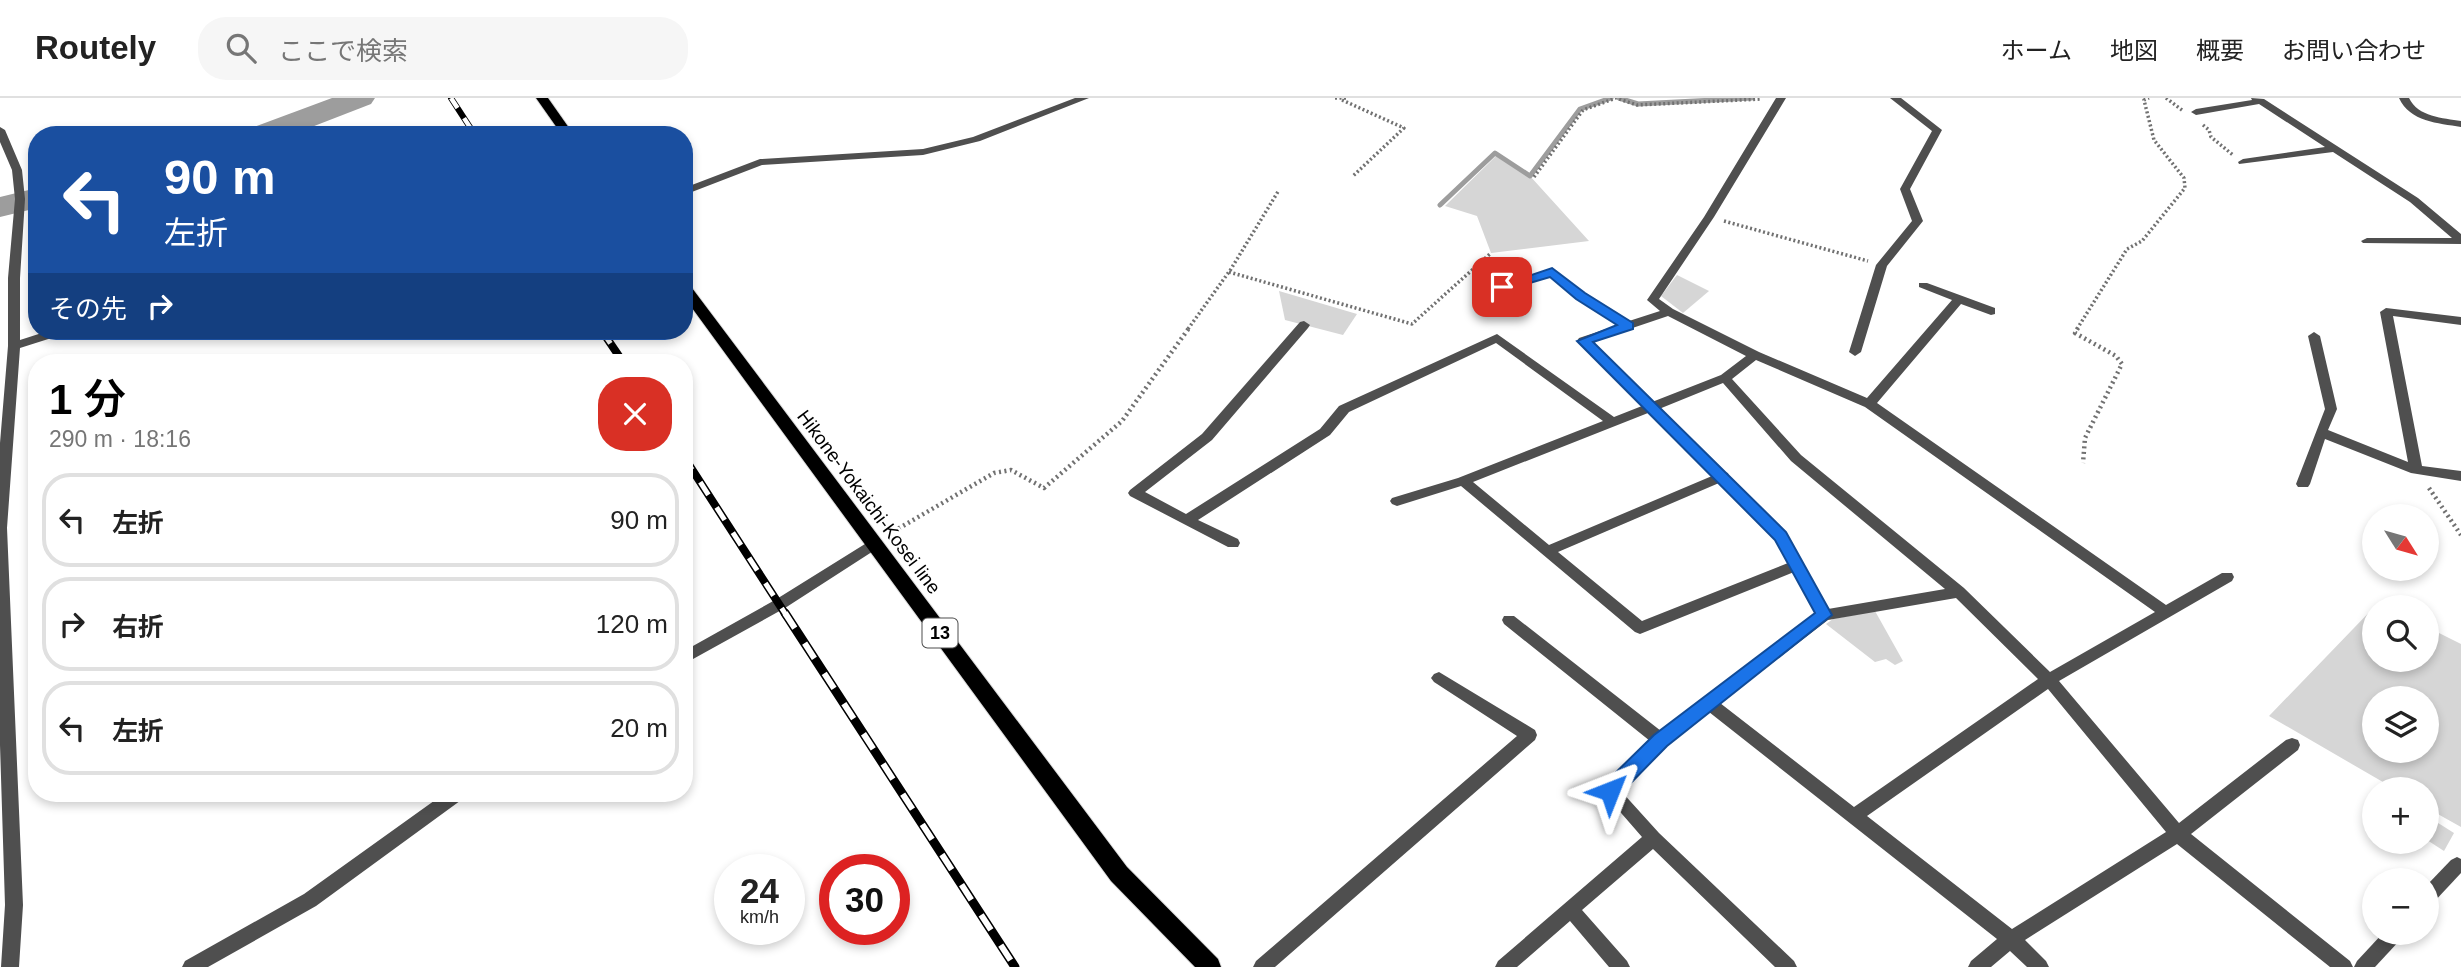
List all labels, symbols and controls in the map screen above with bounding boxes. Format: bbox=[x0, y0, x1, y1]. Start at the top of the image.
search box bbox=[198, 17, 688, 80]
text: Routely bbox=[35, 29, 156, 66]
icon: search bbox=[222, 29, 260, 67]
text: ここで検索 bbox=[278, 36, 408, 66]
text: ホーム bbox=[2001, 37, 2072, 64]
text: 地図 bbox=[2110, 37, 2158, 64]
text: 概要 bbox=[2196, 37, 2244, 64]
text: お問い合わせ bbox=[2282, 37, 2426, 64]
text: 90 m bbox=[164, 150, 276, 204]
icon: left bbox=[49, 154, 140, 245]
text: 左折 bbox=[164, 215, 228, 251]
pin bbox=[1472, 257, 1532, 317]
icon: arrive bbox=[1483, 268, 1521, 306]
icon: right bbox=[141, 287, 179, 325]
text: その先 bbox=[49, 294, 127, 324]
text: 1 分 bbox=[49, 376, 126, 423]
button: close bbox=[598, 377, 672, 451]
street label: Hikone-Yokaichi-Kosei line bbox=[793, 406, 945, 598]
text: 290 m · 18:16 bbox=[49, 426, 191, 452]
icon: left bbox=[53, 501, 91, 539]
north arrow bbox=[2362, 504, 2440, 581]
map controls bbox=[2362, 504, 2439, 945]
text: 90 m bbox=[610, 505, 668, 535]
text: 左折 bbox=[112, 508, 164, 538]
button: search bbox=[2362, 595, 2439, 672]
icon: right bbox=[53, 605, 91, 643]
text: 120 m bbox=[596, 609, 668, 639]
text: 右折 bbox=[112, 612, 164, 642]
road number: 13 bbox=[922, 618, 958, 648]
button: layers bbox=[2362, 686, 2439, 763]
icon: left bbox=[53, 709, 91, 747]
text: 20 m bbox=[610, 713, 668, 743]
text: 左折 bbox=[112, 716, 164, 746]
position arrow bbox=[1573, 754, 1647, 828]
button: + bbox=[2362, 777, 2439, 854]
speed limit sign: 30 bbox=[819, 854, 910, 945]
button: − bbox=[2362, 868, 2439, 945]
text: 24 bbox=[740, 871, 779, 910]
text: km/h bbox=[740, 907, 779, 927]

